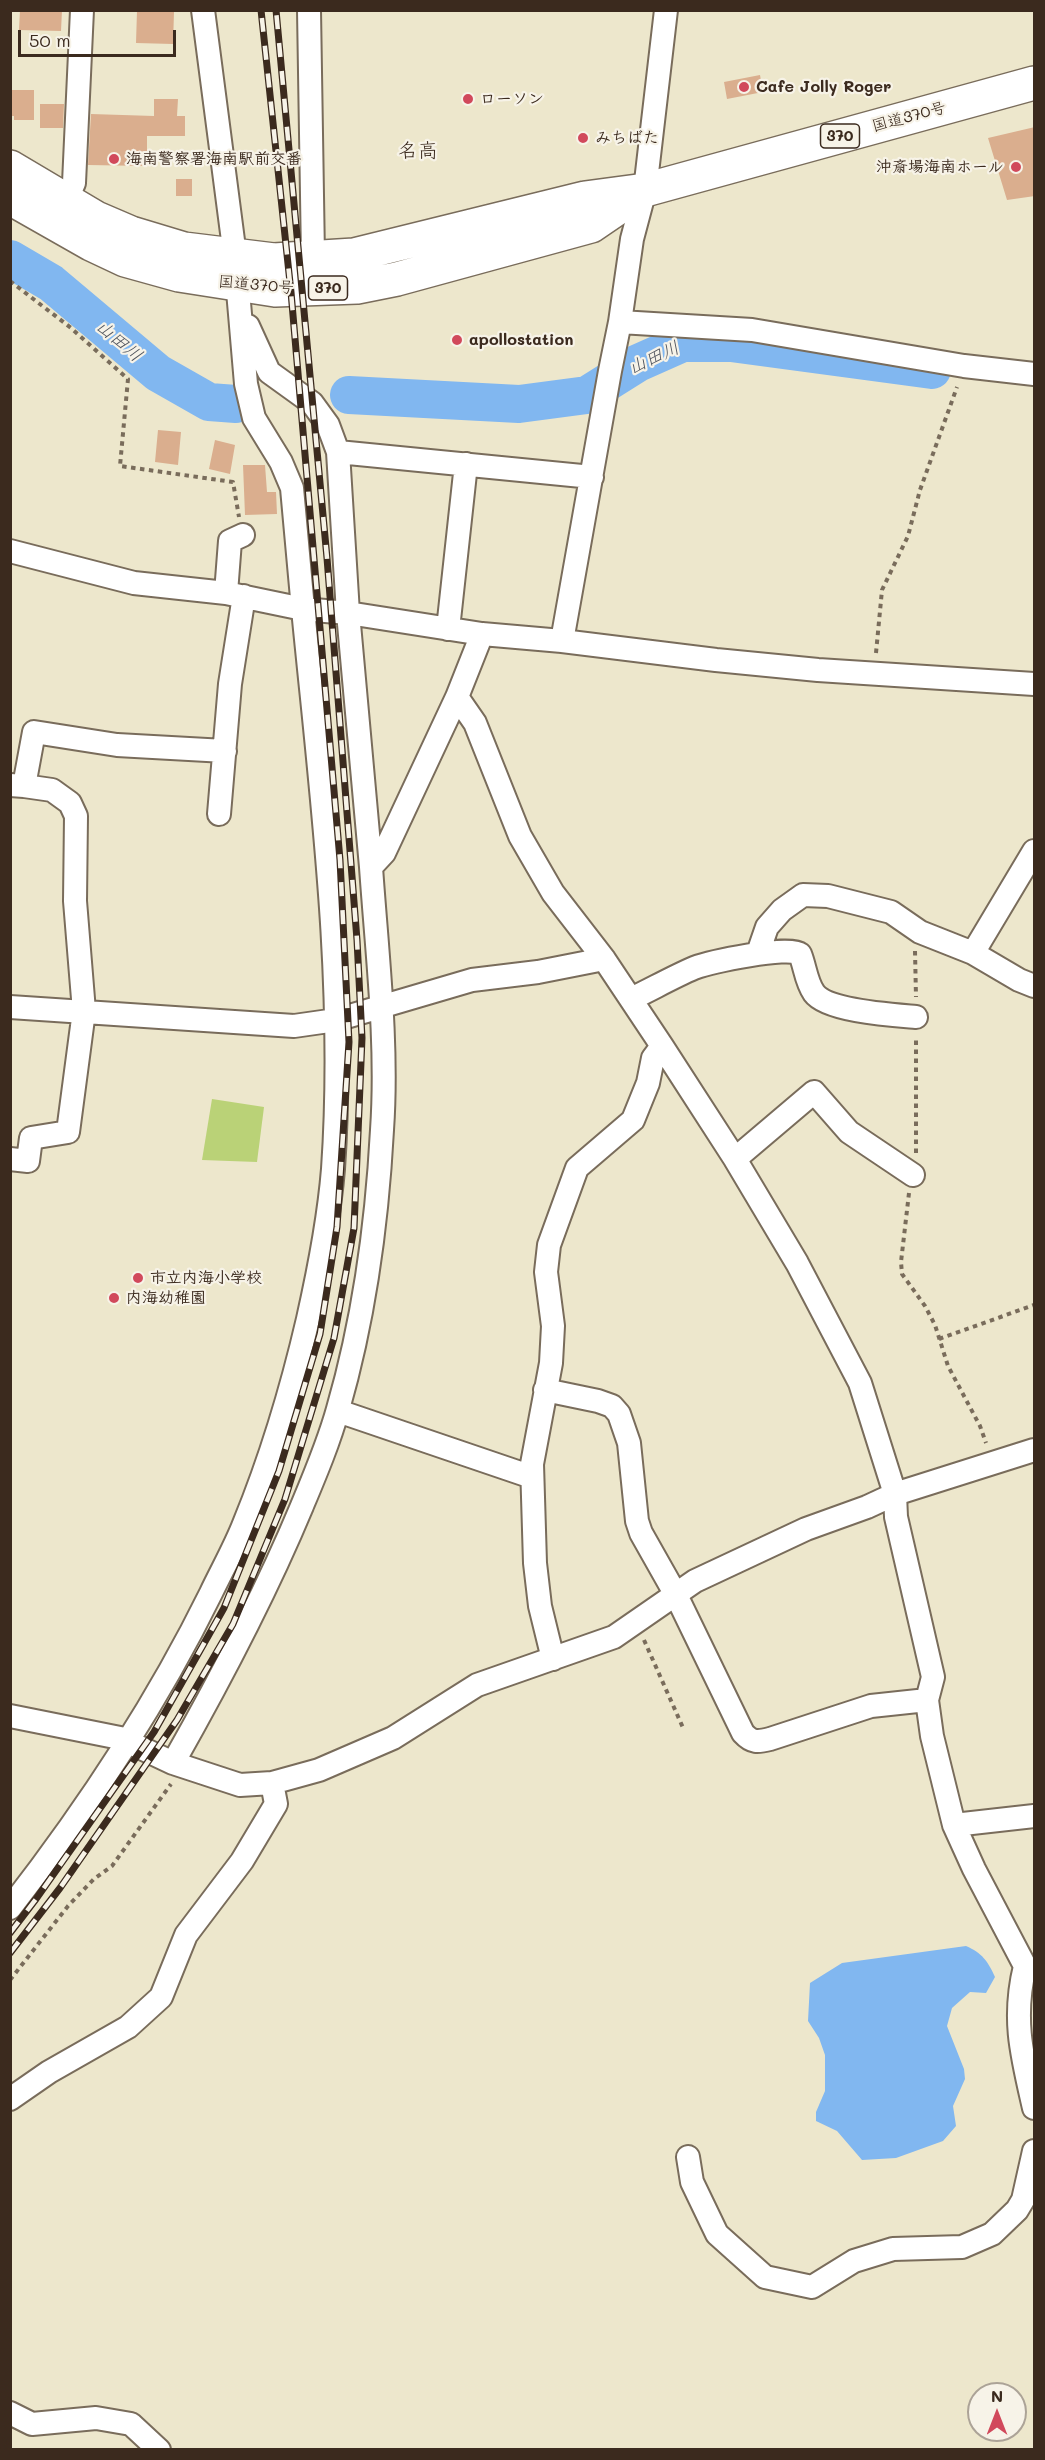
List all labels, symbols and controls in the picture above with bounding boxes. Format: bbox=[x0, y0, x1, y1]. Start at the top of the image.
scale bar bbox=[21, 18, 178, 56]
text: 50 m bbox=[29, 28, 71, 52]
place label: Cafe Jolly Roger bbox=[756, 77, 891, 97]
marker: Cafe Jolly Roger bbox=[737, 80, 751, 94]
place label: ローソン bbox=[480, 89, 544, 109]
marker: ローソン bbox=[461, 92, 475, 106]
street label: 国道370号 bbox=[870, 98, 948, 136]
road number: 370 bbox=[820, 124, 860, 148]
place label: みちばた bbox=[595, 128, 659, 148]
marker: みちばた bbox=[576, 131, 590, 145]
district label: 名高 bbox=[398, 139, 438, 163]
place label: 海南警察署海南駅前交番 bbox=[126, 149, 302, 169]
marker: 海南警察署海南駅前交番 bbox=[107, 152, 121, 166]
place label: 沖斎場海南ホール bbox=[876, 157, 1004, 177]
marker: 沖斎場海南ホール bbox=[1009, 160, 1023, 174]
street label: 国道370号 bbox=[217, 272, 295, 298]
road number: 370 bbox=[308, 276, 348, 300]
water label: 山田川 bbox=[91, 315, 147, 367]
place label: apollostation bbox=[469, 330, 573, 350]
marker: apollostation bbox=[450, 333, 464, 347]
water label: 山田川 bbox=[625, 337, 683, 379]
place label: 市立内海小学校 bbox=[150, 1268, 262, 1288]
marker: 市立内海小学校 bbox=[131, 1271, 145, 1285]
place label: 内海幼稚園 bbox=[126, 1288, 206, 1308]
marker: 内海幼稚園 bbox=[107, 1291, 121, 1305]
north arrow bbox=[967, 2382, 1027, 2442]
text: N bbox=[991, 2385, 1003, 2406]

